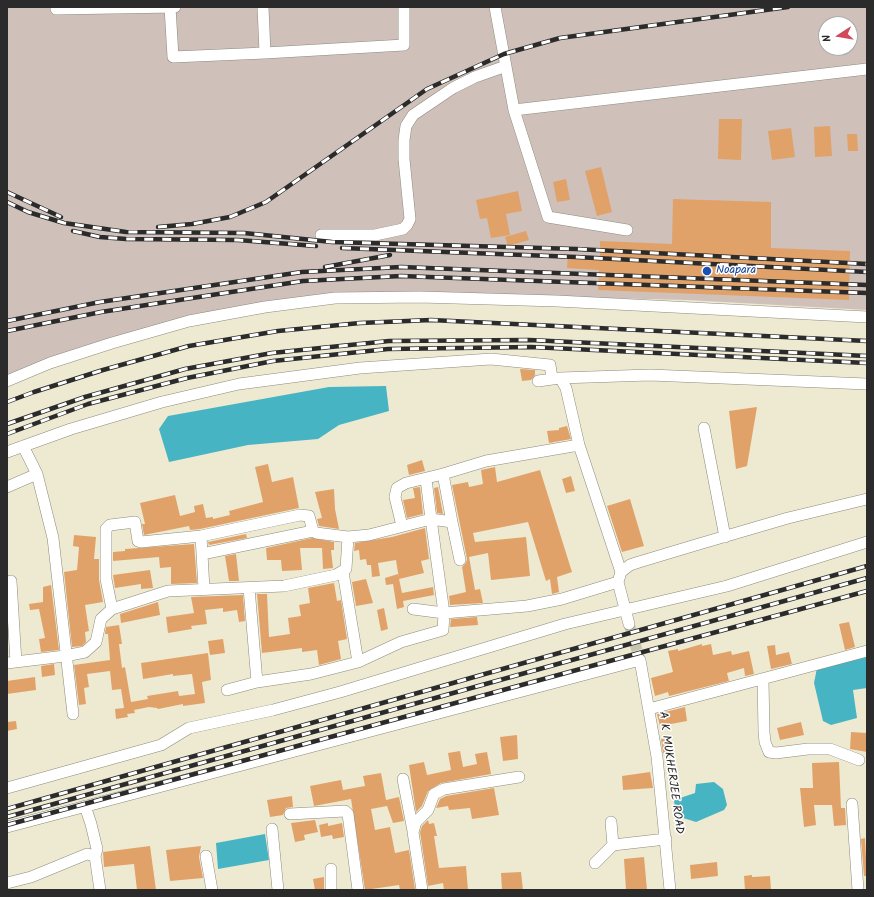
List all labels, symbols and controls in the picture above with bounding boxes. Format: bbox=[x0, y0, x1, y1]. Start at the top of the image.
north arrow bbox=[818, 16, 858, 56]
text: N bbox=[818, 33, 837, 44]
place label: Noapara bbox=[716, 264, 756, 278]
marker: Noapara bbox=[701, 265, 713, 277]
street label: A K MUKHERJEE ROAD bbox=[654, 711, 686, 835]

